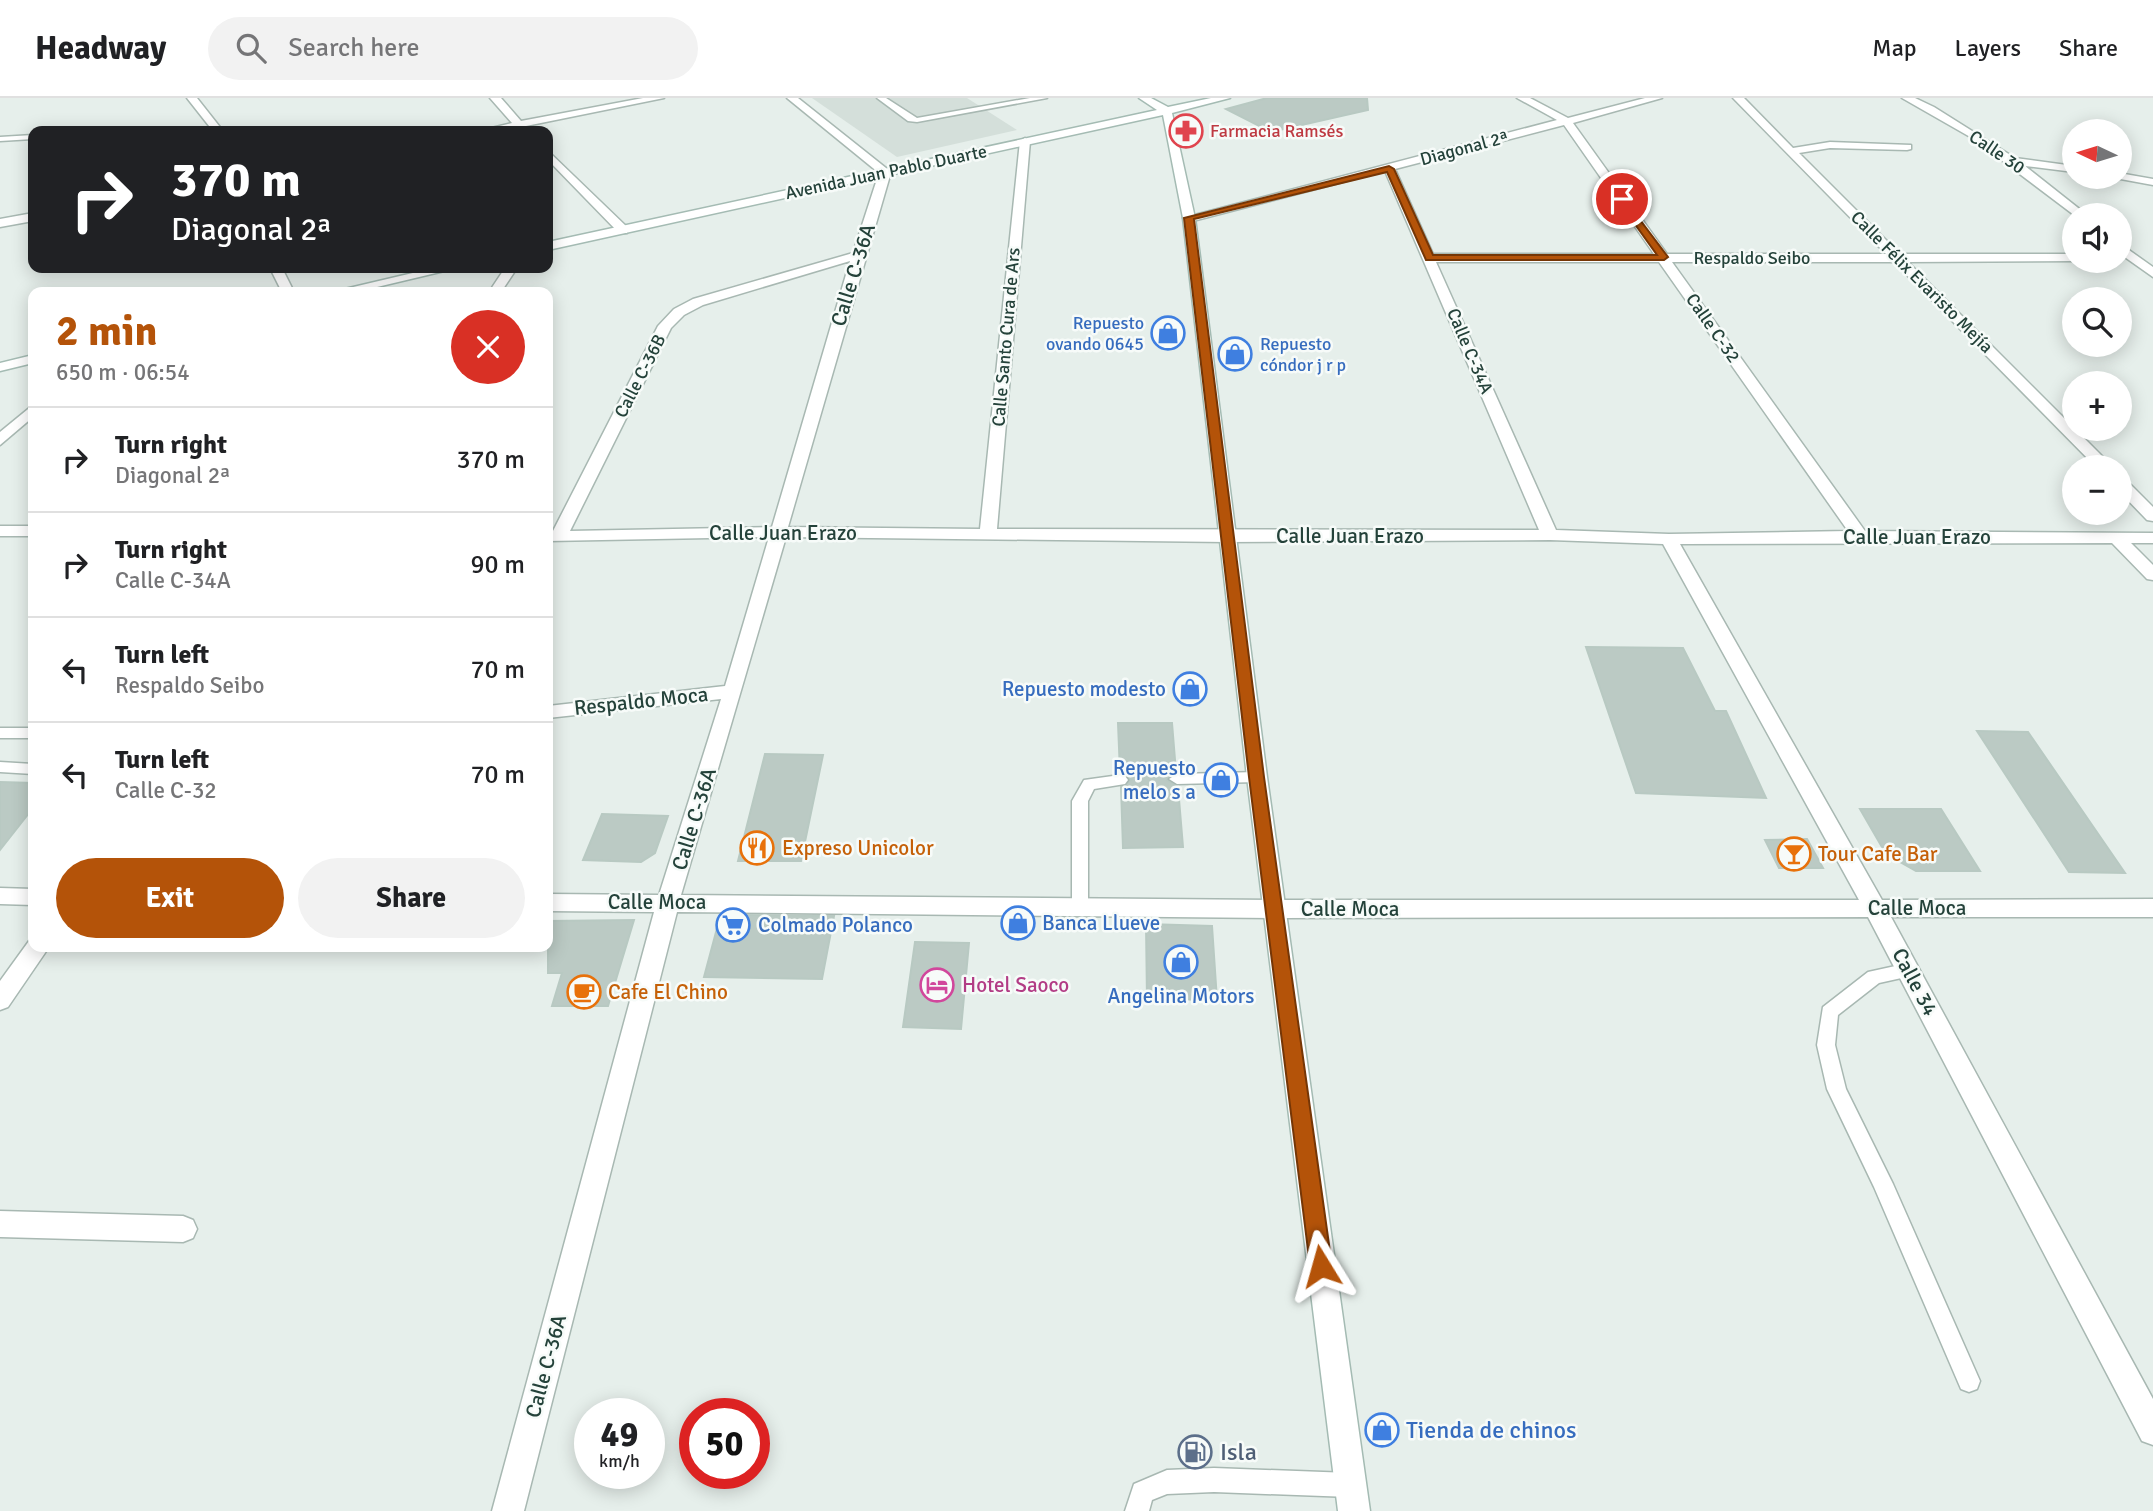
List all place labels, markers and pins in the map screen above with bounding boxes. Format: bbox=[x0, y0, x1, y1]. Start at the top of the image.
pharmacy icon: Farmacia Ramsés bbox=[1167, 112, 1205, 150]
place label: Farmacia Ramsés bbox=[1210, 120, 1344, 142]
pin bbox=[1592, 169, 1652, 229]
place label: Repuesto ovando 0645 bbox=[1046, 312, 1144, 355]
shop icon: Repuesto ovando 0645 bbox=[1149, 314, 1187, 352]
place label: Repuesto cóndor j r p bbox=[1260, 333, 1346, 376]
shop icon: Repuesto cóndor j r p bbox=[1216, 335, 1254, 373]
shop icon: Repuesto modesto bbox=[1171, 670, 1209, 708]
place label: Repuesto modesto bbox=[1002, 676, 1166, 702]
place label: Repuesto melo s a bbox=[1113, 755, 1196, 805]
shop icon: Repuesto melo s a bbox=[1202, 761, 1240, 799]
restaurant icon: Expreso Unicolor bbox=[738, 829, 776, 867]
place label: Expreso Unicolor bbox=[782, 835, 934, 861]
bar icon: Tour Cafe Bar bbox=[1775, 835, 1813, 873]
place label: Tour Cafe Bar bbox=[1818, 841, 1938, 867]
shop icon: Banca Llueve bbox=[999, 904, 1037, 942]
supermarket icon: Colmado Polanco bbox=[714, 906, 752, 944]
place label: Banca Llueve bbox=[1042, 910, 1160, 936]
place label: Colmado Polanco bbox=[758, 912, 913, 938]
shop icon: Angelina Motors bbox=[1162, 943, 1200, 981]
hotel icon: Hotel Saoco bbox=[918, 966, 956, 1004]
place label: Hotel Saoco bbox=[962, 972, 1069, 998]
cafe icon: Cafe El Chino bbox=[565, 973, 603, 1011]
place label: Cafe El Chino bbox=[608, 979, 728, 1005]
place label: Angelina Motors bbox=[1107, 983, 1255, 1009]
shop icon: Tienda de chinos bbox=[1363, 1411, 1401, 1449]
place label: Tienda de chinos bbox=[1406, 1415, 1577, 1445]
fuel station icon: Isla bbox=[1176, 1433, 1214, 1471]
place label: Isla bbox=[1220, 1437, 1257, 1467]

